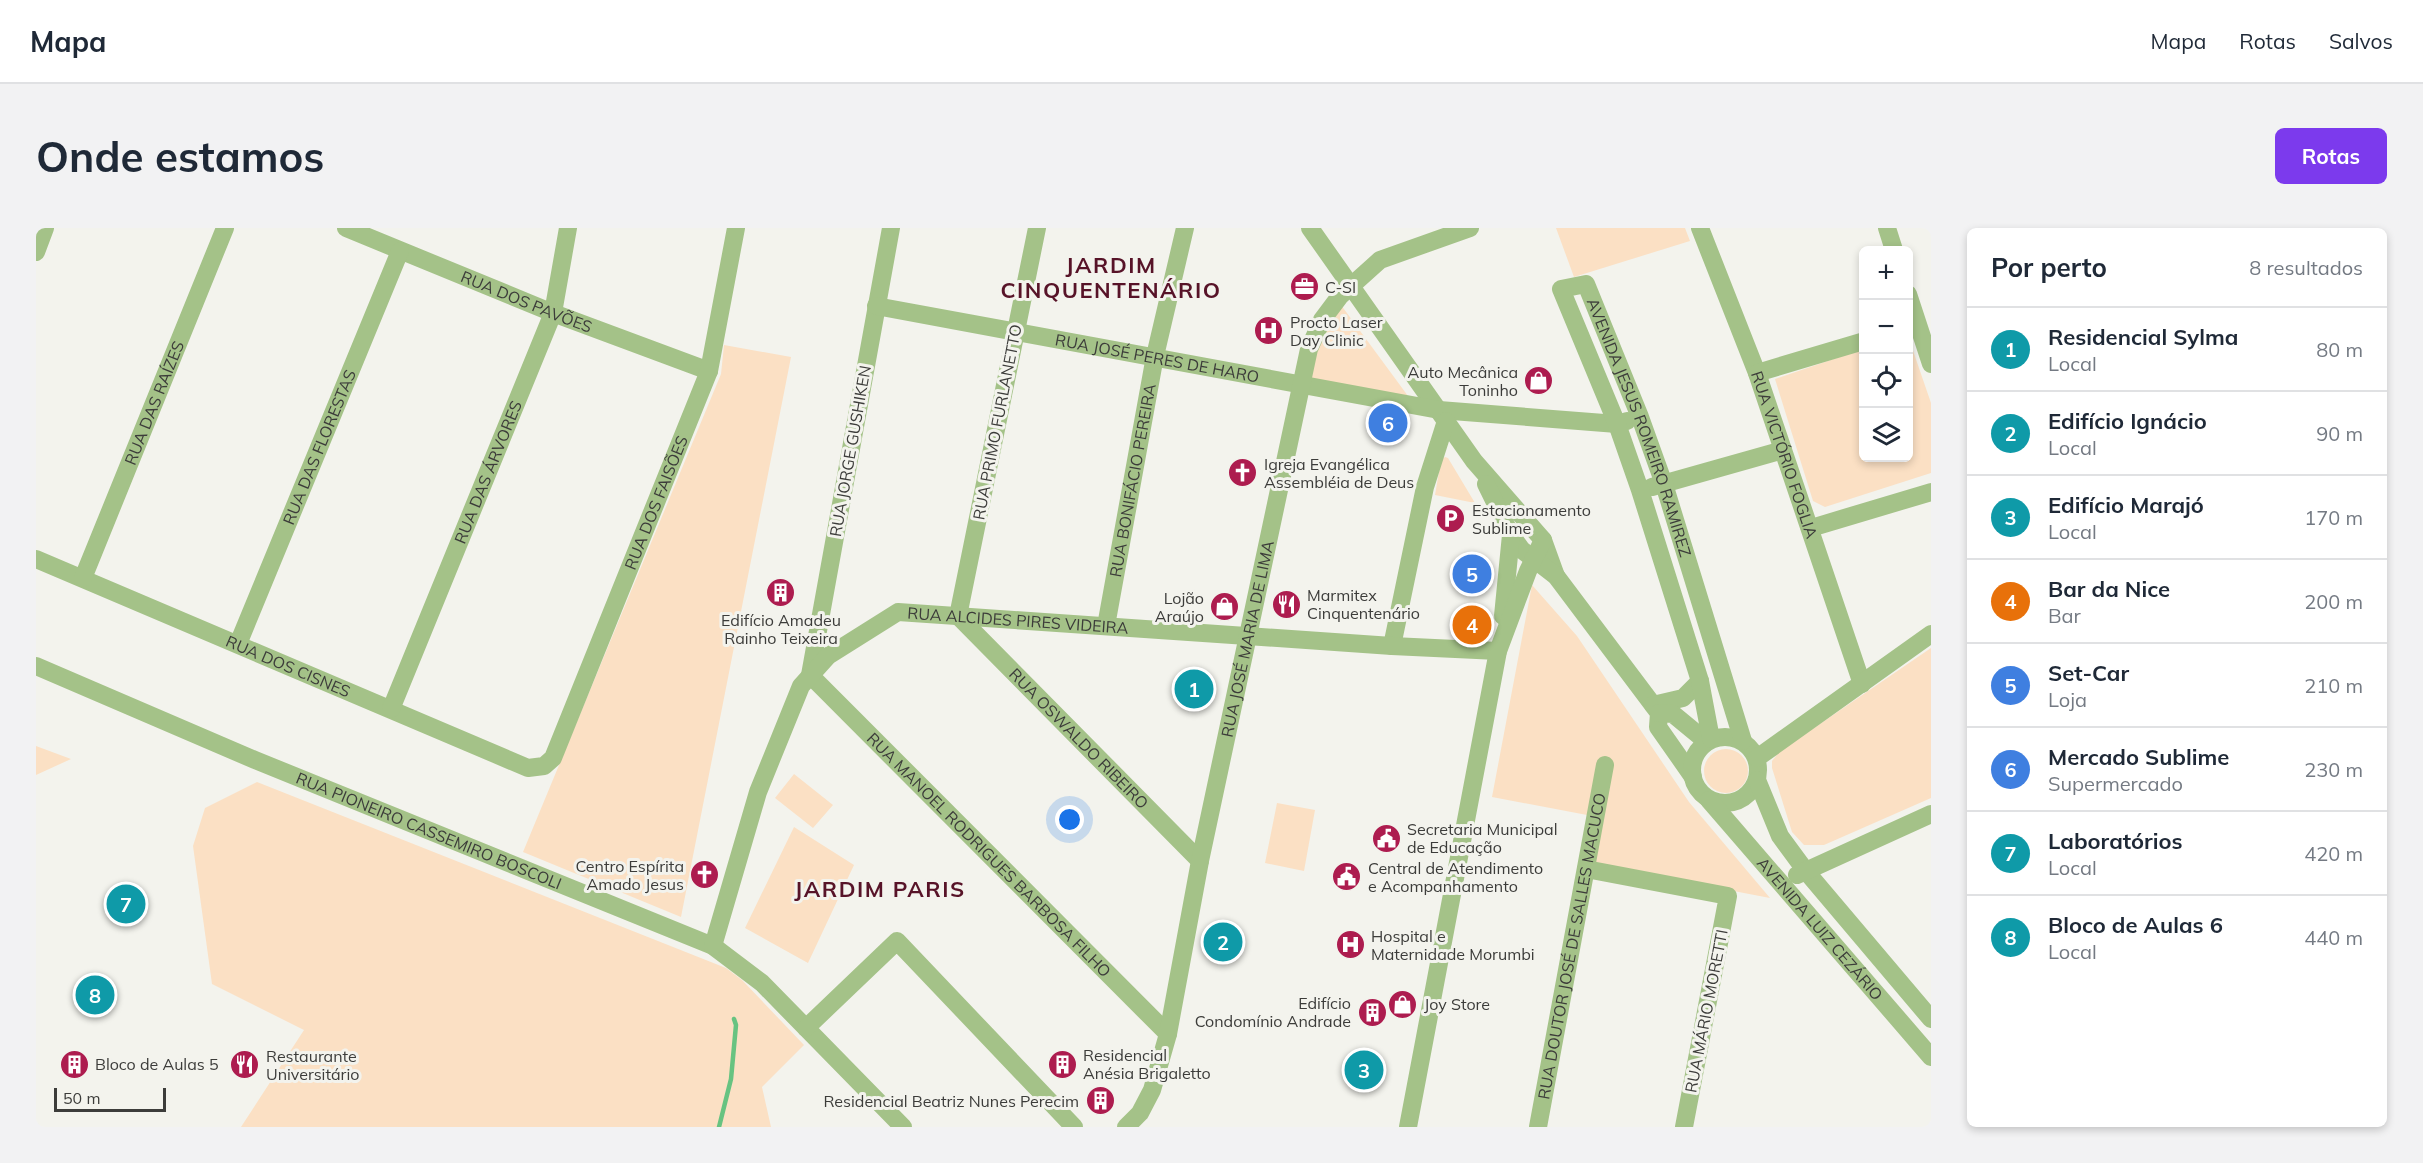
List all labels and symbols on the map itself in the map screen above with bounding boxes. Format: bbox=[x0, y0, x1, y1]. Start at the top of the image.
district label: JARDIM CINQUENTENÁRIO bbox=[1000, 251, 1222, 304]
street label: RUA DOS PAVÕES bbox=[458, 266, 595, 337]
office icon: C-SI bbox=[1288, 271, 1320, 303]
place label: C-SI bbox=[1325, 277, 1356, 297]
street label: AVENIDA JESUS ROMEIRO RAMIREZ bbox=[1583, 295, 1696, 559]
place label: Procto Laser Day Clinic bbox=[1290, 312, 1383, 350]
hospital icon: Procto Laser Day Clinic bbox=[1253, 315, 1285, 347]
street label: RUA PRIMO FURLANETTO bbox=[968, 323, 1026, 521]
street label: RUA JOSÉ PERES DE HARO bbox=[1054, 329, 1261, 387]
street label: RUA DAS RAÍZES bbox=[120, 338, 188, 468]
place label: Auto Mecânica Toninho bbox=[1408, 362, 1518, 400]
street label: RUA JORGE GUSHIKEN bbox=[825, 364, 875, 538]
shop icon: Auto Mecânica Toninho bbox=[1523, 365, 1555, 397]
street label: RUA DAS FLORESTAS bbox=[278, 367, 360, 528]
street label: RUA VICTÓRIO FOGLIA bbox=[1747, 368, 1822, 541]
street label: RUA BONIFÁCIO PEREIRA bbox=[1105, 382, 1160, 579]
street label: RUA DAS ÁRVORES bbox=[450, 398, 526, 546]
pin: 6 bbox=[1368, 400, 1408, 446]
street label: RUA DOS FAISÕES bbox=[620, 433, 692, 573]
place label: Igreja Evangélica Assembléia de Deus bbox=[1264, 454, 1414, 492]
church icon: Igreja Evangélica Assembléia de Deus bbox=[1227, 457, 1259, 489]
place label: Estacionamento Sublime bbox=[1472, 500, 1591, 538]
parking icon: Estacionamento Sublime bbox=[1435, 503, 1467, 535]
street label: RUA JOSÉ MARIA DE LIMA bbox=[1217, 539, 1278, 739]
pin: 5 bbox=[1452, 552, 1492, 596]
building icon: Edifício Amadeu Rainho Teixeira bbox=[765, 576, 797, 608]
place label: Marmitex Cinquentenário bbox=[1307, 585, 1420, 623]
place label: Lojão Araújo bbox=[1155, 588, 1204, 626]
restaurant icon: Marmitex Cinquentenário bbox=[1270, 588, 1302, 620]
shop icon: Lojão Araújo bbox=[1209, 591, 1241, 623]
pin: 4 bbox=[1452, 602, 1492, 648]
street label: RUA ALCIDES PIRES VIDEIRA bbox=[907, 603, 1129, 638]
place label: Edifício Amadeu Rainho Teixeira bbox=[721, 610, 841, 648]
street label: RUA DOS CISNES bbox=[223, 631, 353, 701]
street label: RUA OSWALDO RIBEIRO bbox=[1005, 664, 1153, 813]
pin: 1 bbox=[1174, 666, 1214, 712]
street label: RUA MANOEL RODRIGUES BARBOSA FILHO bbox=[863, 728, 1115, 981]
street label: RUA PIONEIRO CASSEMIRO BOSCOLI bbox=[293, 768, 565, 893]
street label: RUA DOUTOR JOSÉ DE SALLES MACUCO bbox=[1533, 791, 1610, 1101]
your location bbox=[1055, 805, 1084, 834]
place label: Secretaria Municipal de Educação bbox=[1407, 819, 1557, 857]
public building icon: Secretaria Municipal de Educação bbox=[1370, 822, 1402, 854]
street label: AVENIDA LUIZ CEZÁRIO bbox=[1753, 853, 1887, 1004]
place label: Centro Espírita Amado Jesus bbox=[575, 856, 684, 894]
place label: Central de Atendimento e Acompanhamento bbox=[1368, 858, 1543, 896]
church icon: Centro Espírita Amado Jesus bbox=[689, 859, 721, 891]
public building icon: Central de Atendimento e Acompanhamento bbox=[1331, 861, 1363, 893]
district label: JARDIM PARIS bbox=[794, 875, 966, 903]
pin: 7 bbox=[106, 882, 146, 926]
pin: 2 bbox=[1204, 920, 1242, 964]
place label: Hospital e Maternidade Morumbi bbox=[1371, 926, 1535, 964]
street label: RUA MÁRIO MORETTI bbox=[1680, 928, 1732, 1094]
hospital icon: Hospital e Maternidade Morumbi bbox=[1334, 929, 1366, 961]
pin: 8 bbox=[76, 972, 114, 1017]
shop icon: Joy Store bbox=[1387, 988, 1419, 1020]
place label: Edifício Condomínio Andrade bbox=[1195, 993, 1351, 1031]
place label: Joy Store bbox=[1424, 994, 1490, 1014]
building icon: Edifício Condomínio Andrade bbox=[1356, 996, 1388, 1028]
place label: Residencial Anésia Brigaletto bbox=[1083, 1045, 1211, 1083]
place label: Restaurante Universitário bbox=[266, 1046, 359, 1084]
building icon: Bloco de Aulas 5 bbox=[58, 1048, 90, 1080]
building icon: Residencial Anésia Brigaletto bbox=[1046, 1048, 1078, 1080]
pin: 3 bbox=[1344, 1048, 1384, 1092]
restaurant icon: Restaurante Universitário bbox=[229, 1049, 261, 1081]
place label: Bloco de Aulas 5 bbox=[95, 1054, 219, 1074]
scale bar bbox=[54, 1085, 166, 1112]
building icon: Residencial Beatriz Nunes Perecim bbox=[1084, 1085, 1116, 1117]
place label: Residencial Beatriz Nunes Perecim bbox=[823, 1091, 1079, 1111]

